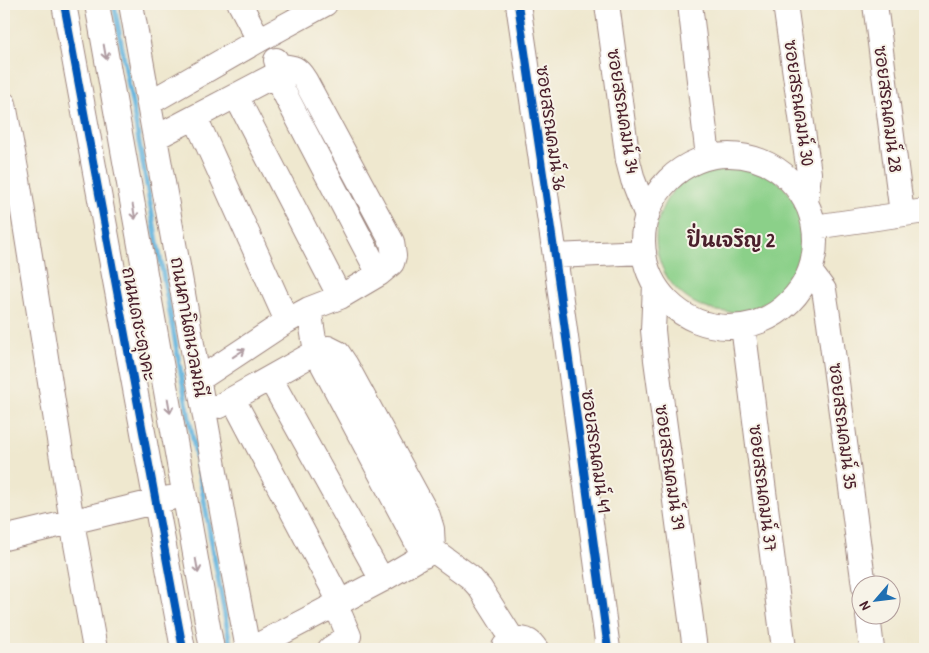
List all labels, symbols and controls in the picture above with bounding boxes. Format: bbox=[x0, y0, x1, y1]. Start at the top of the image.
street label: ซอยสรณคมน์ 30 bbox=[778, 38, 821, 168]
one-way arrow bbox=[101, 43, 111, 59]
street label: ซอยสรณคมน์ 28 bbox=[868, 44, 909, 174]
street label: ซอยสรณคมน์ 34 bbox=[601, 47, 646, 175]
street label: ซอยสรณคมน์ 36 bbox=[530, 64, 573, 192]
one-way arrow bbox=[129, 203, 139, 219]
district label: ปิ่นเจริญ 2 bbox=[686, 223, 775, 253]
street label: ถนนคานิตนวลมณี bbox=[165, 255, 214, 399]
street label: ถนนเดชะตุงคะ bbox=[114, 265, 163, 383]
one-way arrow bbox=[232, 348, 246, 358]
street label: ซอยสรณคมน์ 35 bbox=[823, 361, 864, 491]
street label: ซอยสรณคมน์ 41 bbox=[575, 388, 618, 514]
one-way arrow bbox=[164, 398, 174, 414]
street label: ซอยสรณคมน์ 39 bbox=[649, 403, 692, 531]
street label: ซอยสรณคมน์ 37 bbox=[743, 423, 784, 553]
one-way arrow bbox=[193, 558, 203, 574]
north arrow bbox=[852, 576, 902, 626]
text: N bbox=[854, 598, 874, 614]

